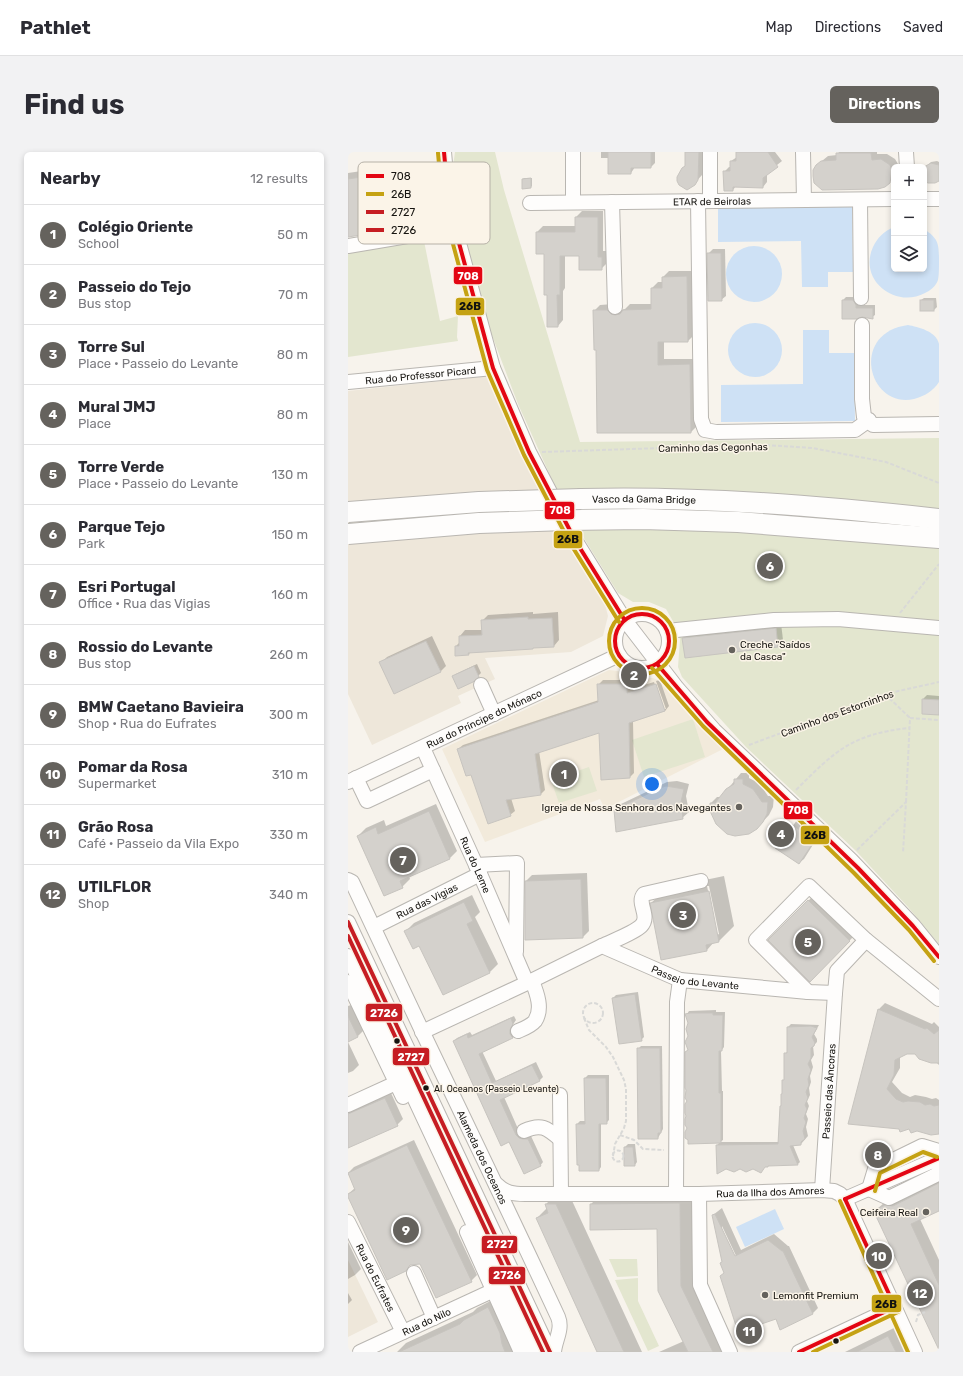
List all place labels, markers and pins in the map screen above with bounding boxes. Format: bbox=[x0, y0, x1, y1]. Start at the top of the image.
pin: 6 bbox=[757, 551, 783, 581]
place label: Creche "Saídos da Casca" bbox=[740, 639, 810, 663]
marker: Creche "Saídos da Casca" bbox=[727, 645, 737, 655]
pin: 2 bbox=[621, 660, 647, 690]
pin: 1 bbox=[551, 759, 577, 789]
place label: Igreja de Nossa Senhora dos Navegantes bbox=[542, 802, 731, 814]
marker: Igreja de Nossa Senhora dos Navegantes bbox=[734, 802, 744, 812]
pin: 4 bbox=[768, 819, 794, 849]
pin: 7 bbox=[390, 845, 416, 875]
pin: 3 bbox=[670, 900, 696, 930]
pin: 5 bbox=[795, 927, 821, 957]
unlabelled marker bbox=[392, 1036, 402, 1046]
marker: Al. Oceanos (Passeio Levante) bbox=[421, 1083, 431, 1093]
place label: Al. Oceanos (Passeio Levante) bbox=[434, 1084, 559, 1094]
pin: 8 bbox=[865, 1140, 891, 1170]
place label: Ceifeira Real bbox=[860, 1207, 918, 1219]
marker: Ceifeira Real bbox=[921, 1207, 931, 1217]
pin: 9 bbox=[393, 1215, 419, 1245]
pin: 10 bbox=[866, 1241, 892, 1271]
pin: 12 bbox=[907, 1278, 933, 1308]
marker: Lemonfit Premium bbox=[760, 1290, 770, 1300]
place label: Lemonfit Premium bbox=[773, 1290, 859, 1302]
pin: 11 bbox=[736, 1316, 762, 1346]
unlabelled marker bbox=[831, 1336, 841, 1346]

